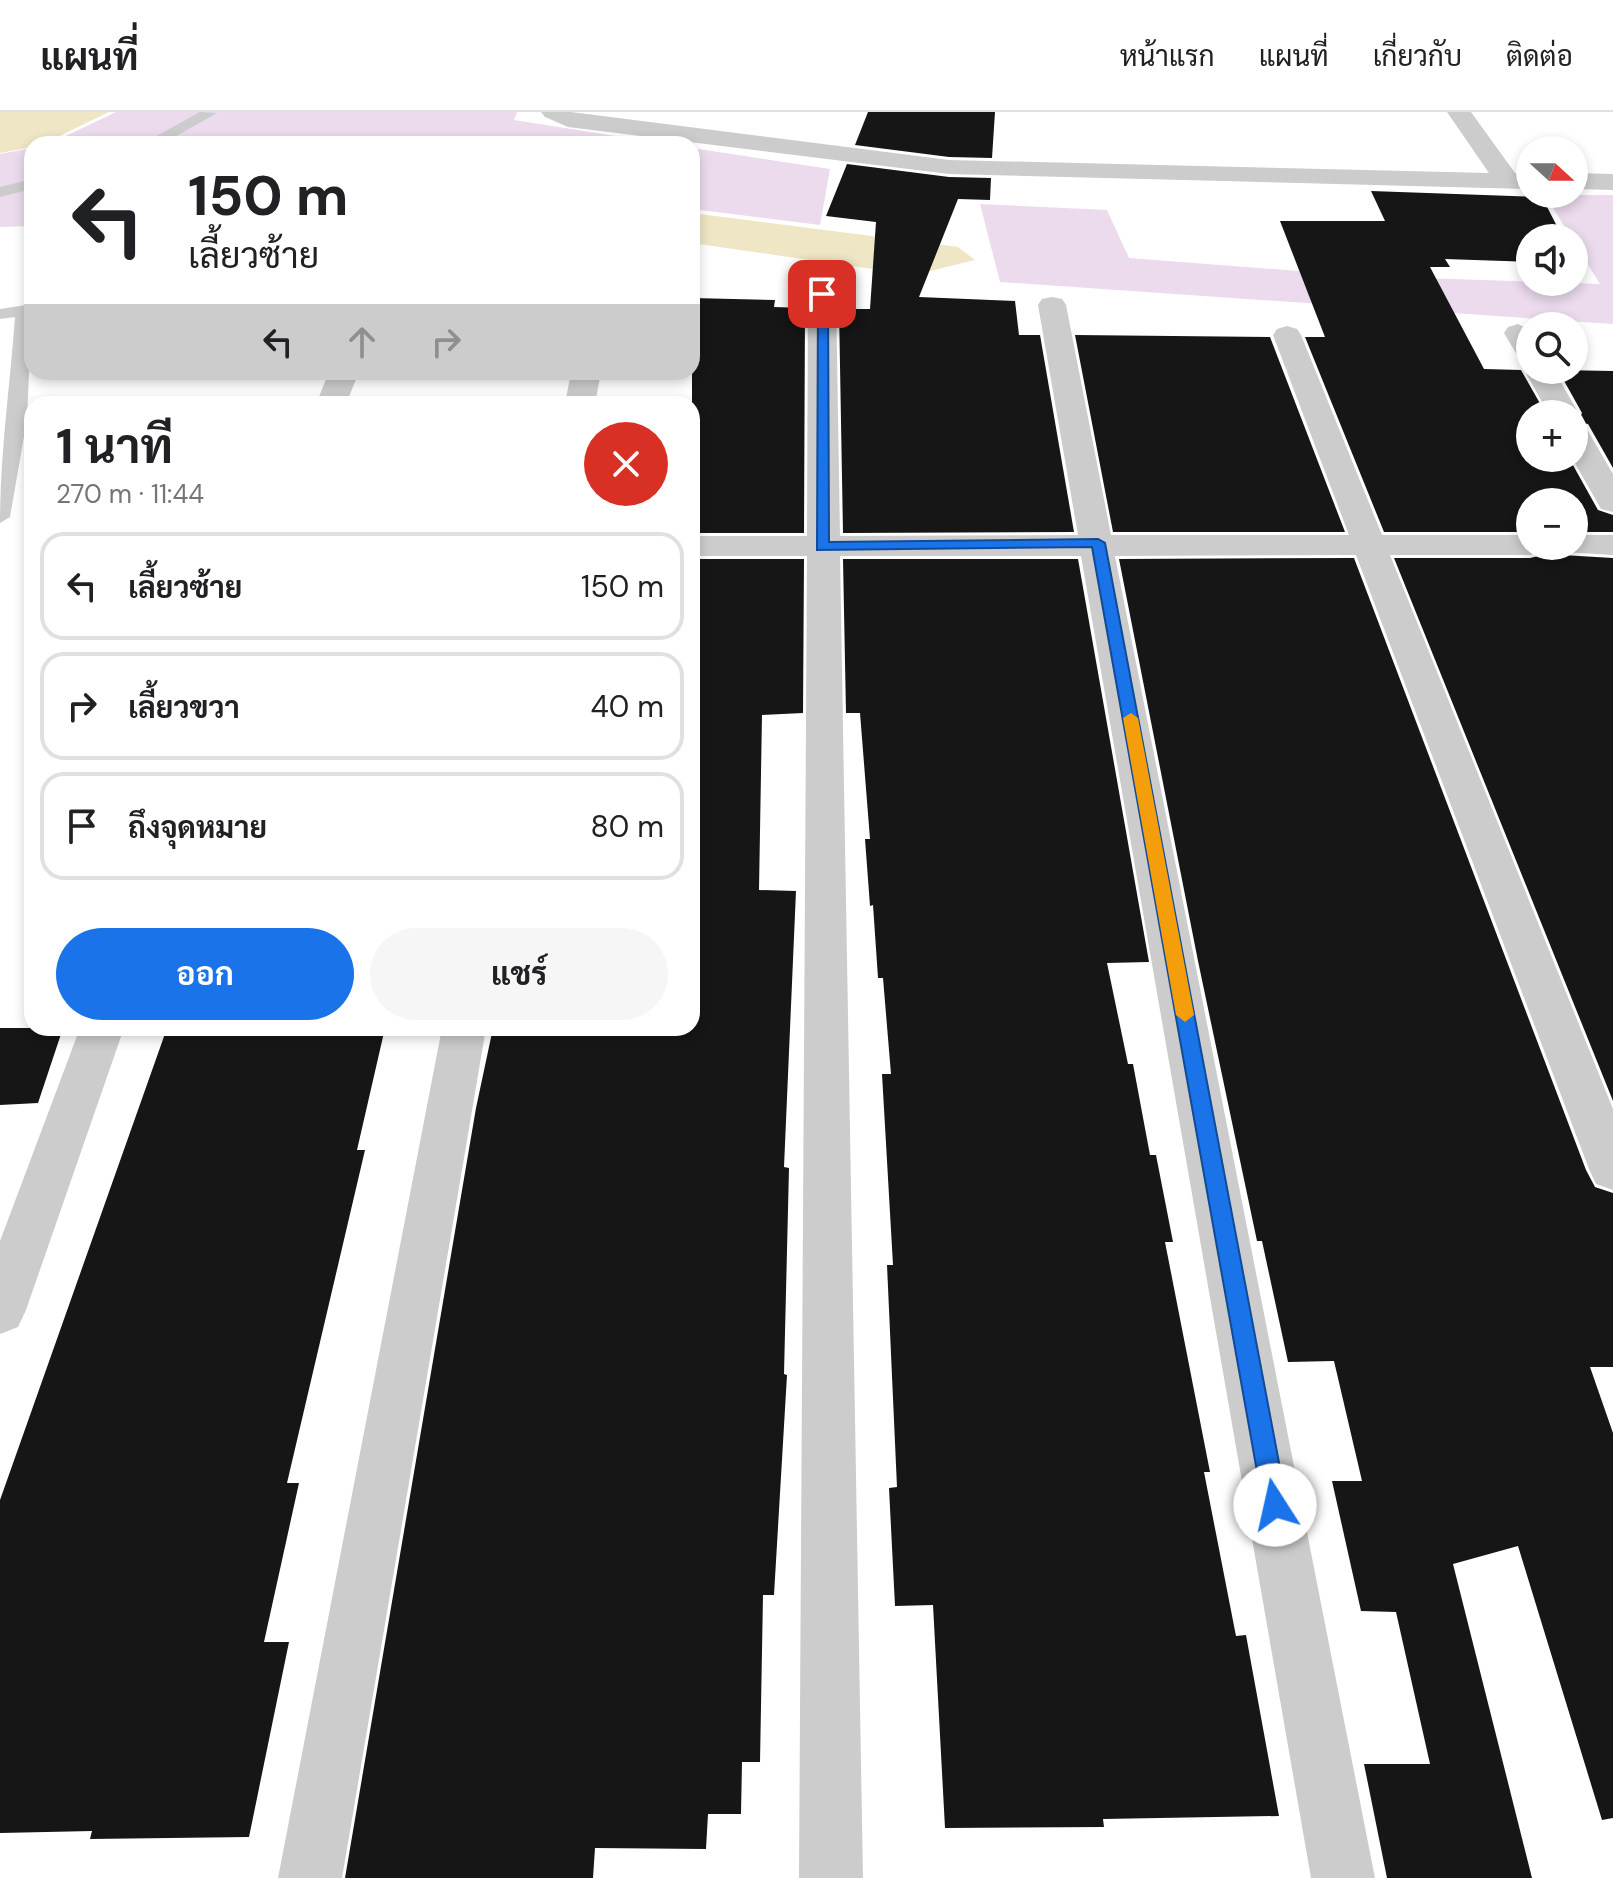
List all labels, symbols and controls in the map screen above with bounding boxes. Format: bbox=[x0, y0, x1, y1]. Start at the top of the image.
text: แผนที่ bbox=[40, 32, 139, 82]
text: หน้าแรก bbox=[1120, 38, 1215, 75]
text: แผนที่ bbox=[1259, 38, 1329, 75]
text: เกี่ยวกับ bbox=[1373, 38, 1462, 75]
text: ติดต่อ bbox=[1506, 38, 1573, 75]
north arrow bbox=[1516, 136, 1588, 208]
map controls bbox=[1516, 136, 1588, 560]
text: 150 m bbox=[188, 159, 349, 232]
icon: left bbox=[56, 168, 160, 272]
button: sound bbox=[1516, 224, 1588, 296]
text: เลี้ยวซ้าย bbox=[188, 232, 319, 279]
pin bbox=[788, 260, 856, 328]
icon: arrive bbox=[800, 272, 844, 316]
button: search bbox=[1516, 312, 1588, 384]
icon: left bbox=[256, 320, 300, 364]
icon: ahead bbox=[340, 320, 384, 364]
icon: right bbox=[424, 320, 468, 364]
button: + bbox=[1516, 400, 1588, 472]
text: 1 นาที bbox=[56, 415, 173, 478]
button: close bbox=[584, 422, 668, 506]
text: 270 m · 11:44 bbox=[56, 477, 204, 511]
button: − bbox=[1516, 488, 1588, 560]
icon: left bbox=[60, 564, 104, 608]
text: 150 m bbox=[581, 567, 664, 606]
text: เลี้ยวซ้าย bbox=[128, 568, 242, 607]
icon: right bbox=[60, 684, 104, 728]
text: 40 m bbox=[591, 687, 664, 726]
text: เลี้ยวขวา bbox=[128, 688, 240, 727]
icon: arrive bbox=[60, 804, 104, 848]
text: 80 m bbox=[591, 807, 664, 846]
text: ถึงจุดหมาย bbox=[128, 808, 267, 847]
button: ออก bbox=[56, 928, 354, 1020]
button: แชร์ bbox=[370, 928, 668, 1020]
position arrow bbox=[1233, 1463, 1317, 1547]

